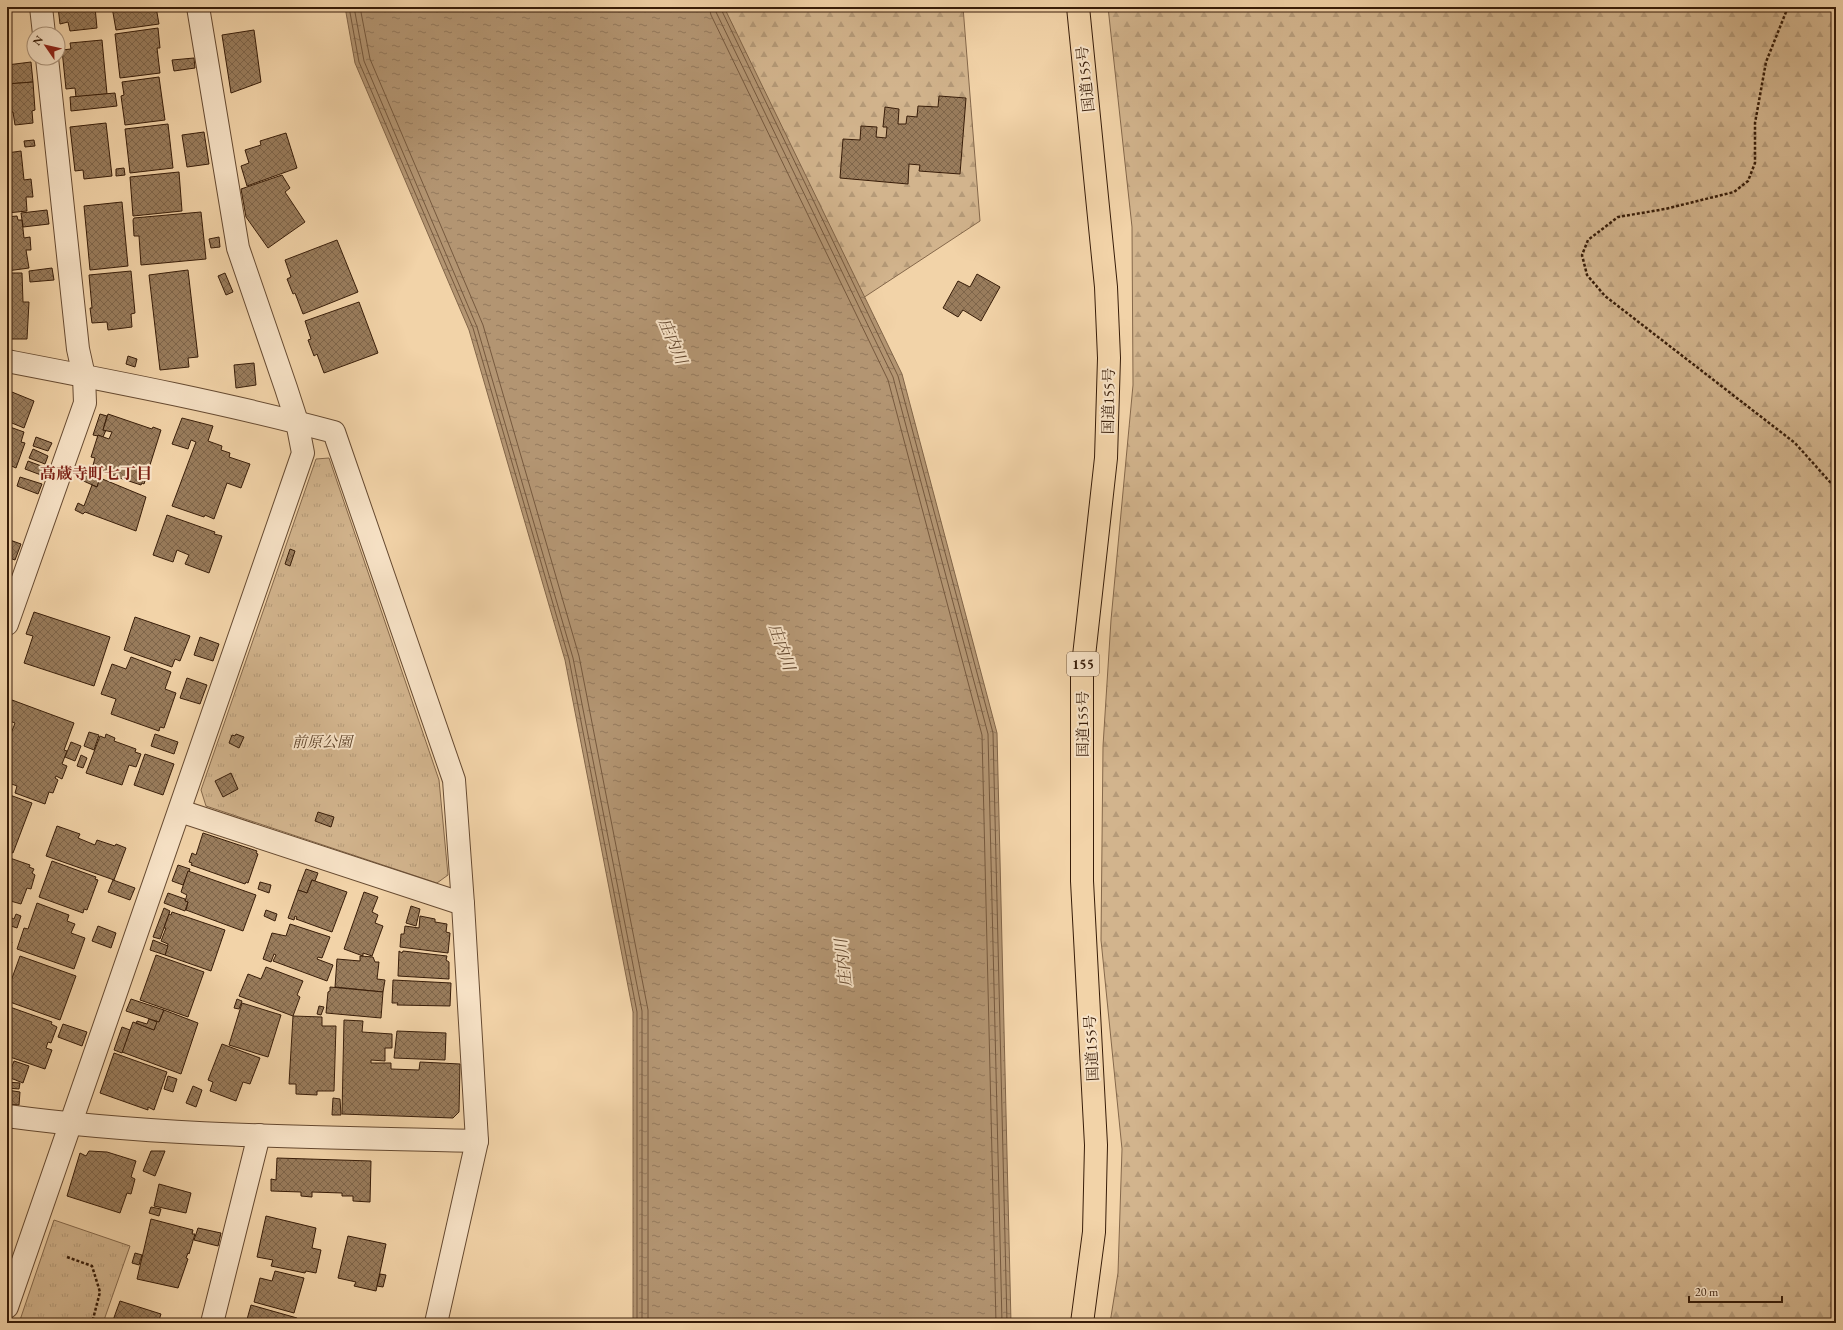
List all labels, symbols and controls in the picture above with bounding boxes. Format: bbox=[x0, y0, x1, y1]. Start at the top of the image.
north arrow bbox=[26, 26, 66, 66]
text: N bbox=[29, 33, 46, 48]
street label: 国道155号 bbox=[1072, 45, 1098, 113]
water label: 庄内川 bbox=[654, 315, 693, 369]
street label: 国道155号 bbox=[1098, 368, 1118, 434]
district label: 高蔵寺町七丁目 bbox=[40, 463, 152, 484]
water label: 庄内川 bbox=[764, 621, 800, 675]
road number: 155 bbox=[1067, 652, 1099, 676]
street label: 国道155号 bbox=[1073, 691, 1092, 757]
park label: 前原公園 bbox=[292, 732, 355, 751]
water label: 庄内川 bbox=[830, 936, 856, 988]
street label: 国道155号 bbox=[1080, 1014, 1102, 1082]
scale bar bbox=[1689, 1278, 1782, 1304]
text: 20 m bbox=[1695, 1284, 1719, 1300]

